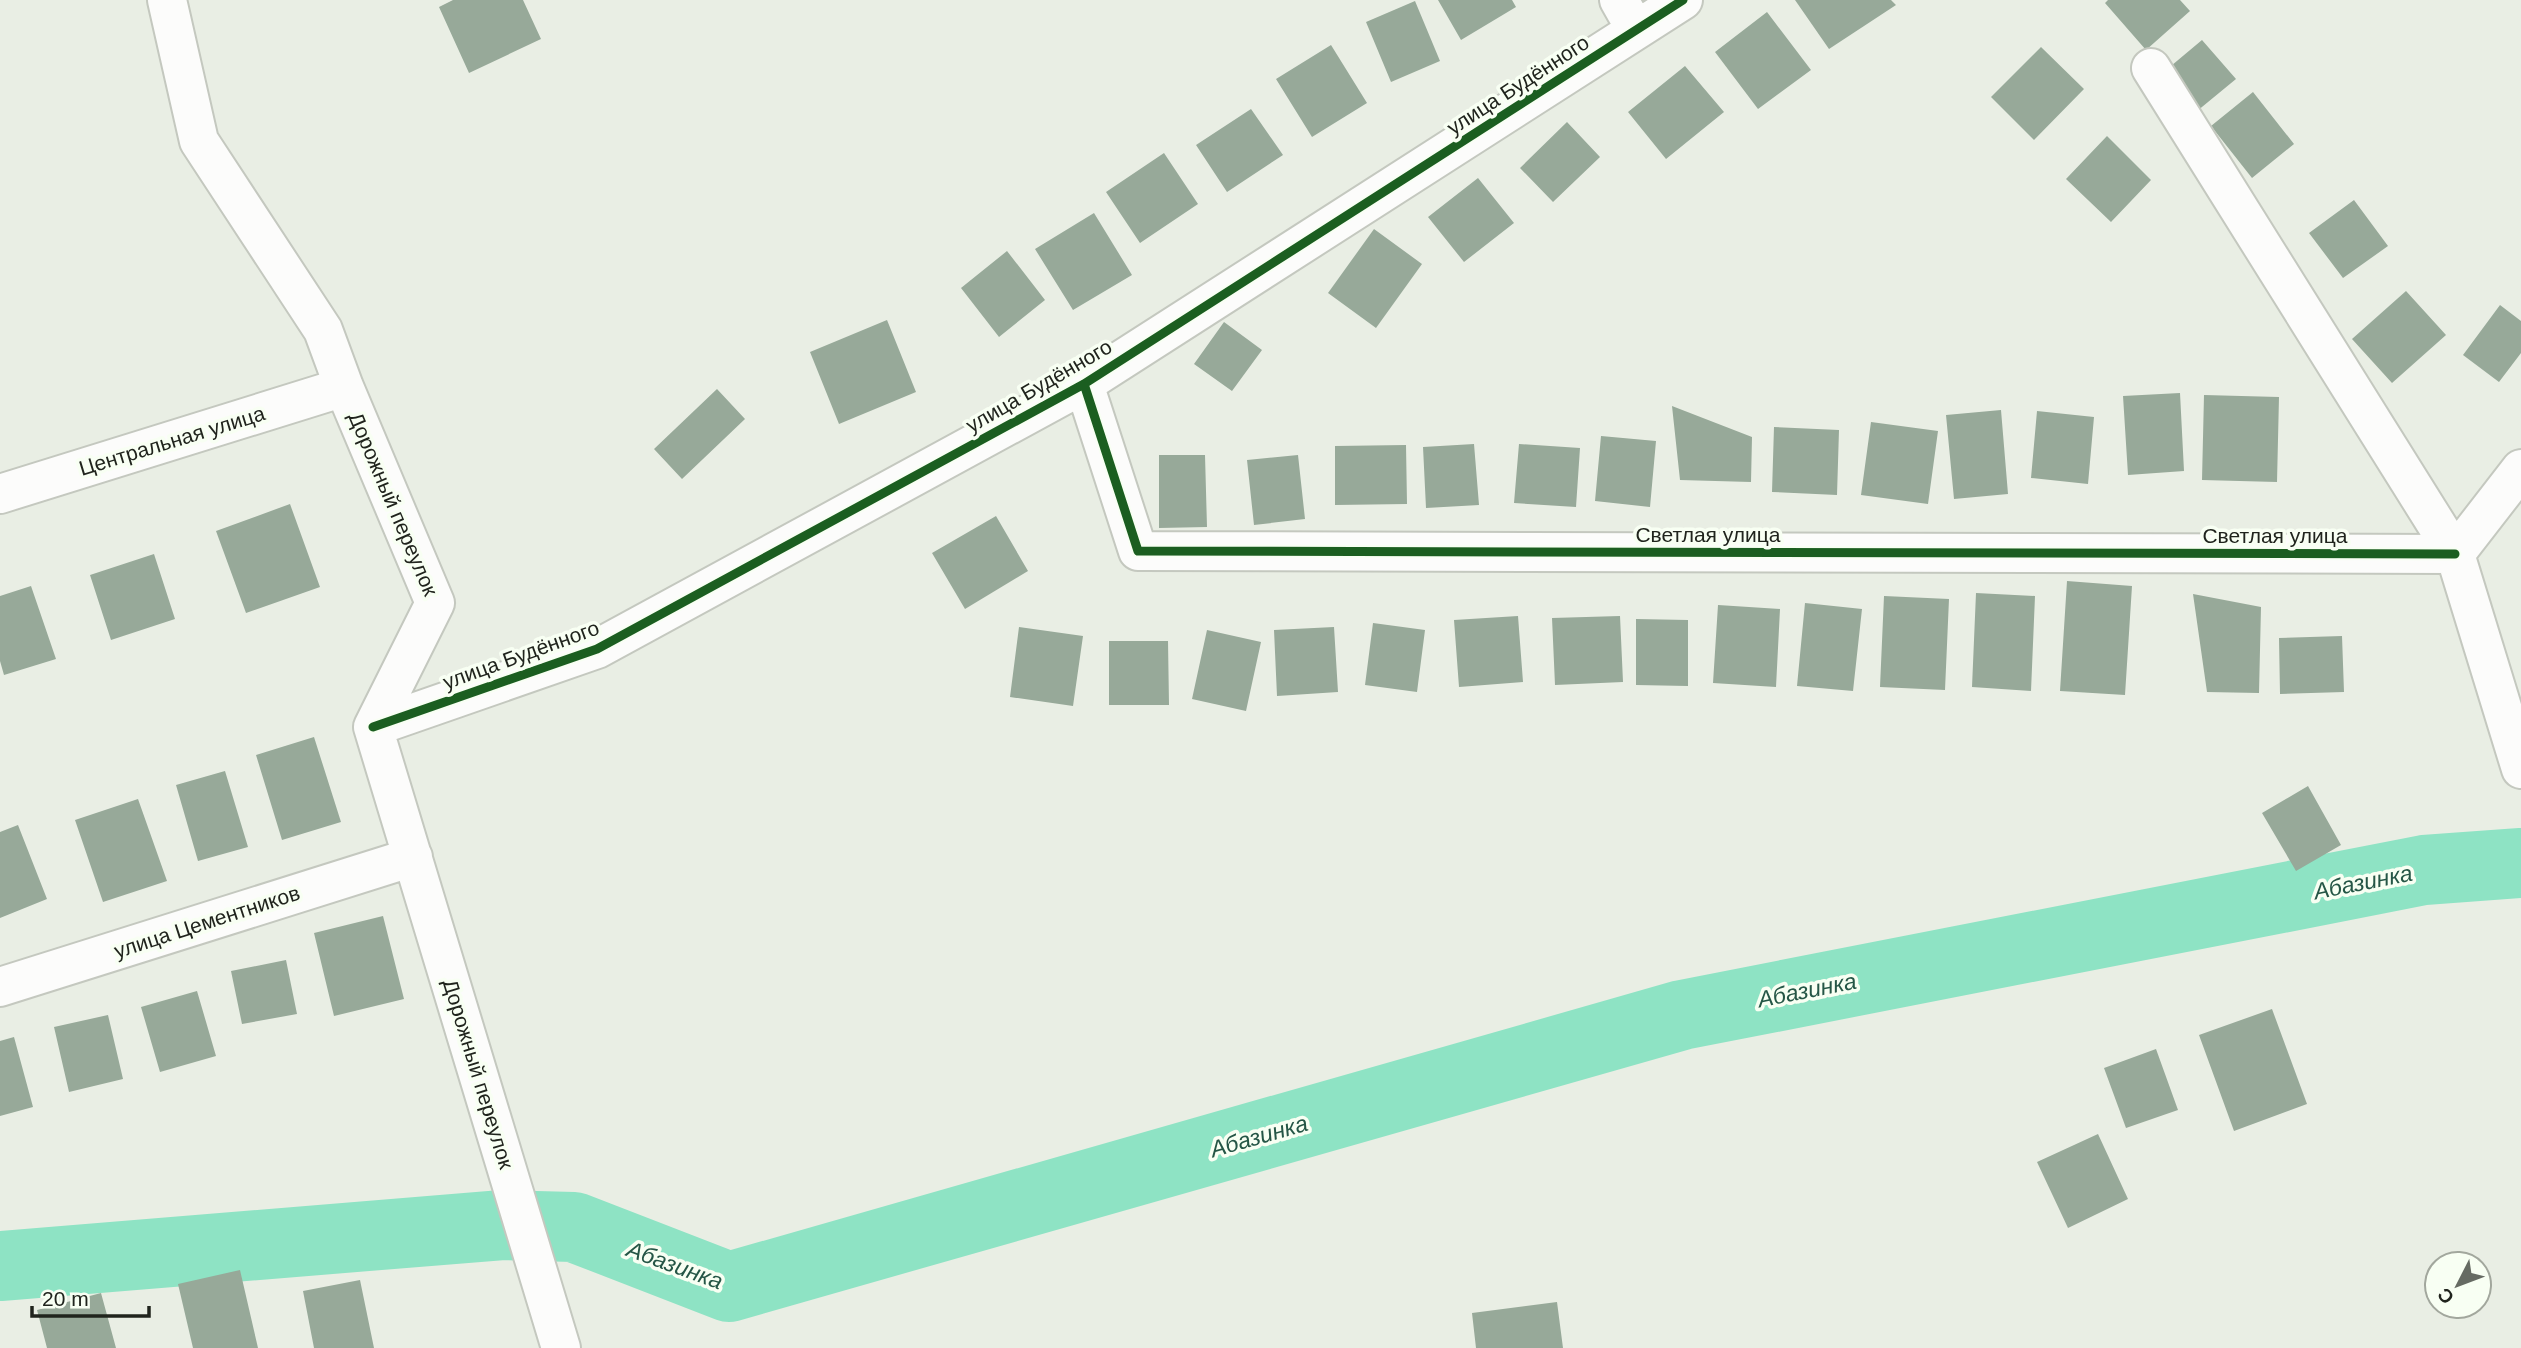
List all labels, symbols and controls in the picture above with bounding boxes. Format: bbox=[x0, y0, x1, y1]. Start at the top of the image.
street label: улица Будённого bbox=[1443, 30, 1593, 139]
street label: улица Будённого bbox=[962, 335, 1116, 437]
street label: Центральная улица bbox=[76, 401, 268, 480]
street label: Дорожный переулок bbox=[344, 409, 443, 600]
street label: Светлая улица bbox=[1635, 523, 1781, 546]
street label: Светлая улица bbox=[2202, 524, 2348, 547]
street label: улица Будённого bbox=[440, 616, 602, 693]
water label: Абазинка bbox=[2309, 860, 2415, 905]
street label: улица Цементников bbox=[111, 881, 303, 962]
water label: Абазинка bbox=[1753, 968, 1859, 1013]
street label: Дорожный переулок bbox=[439, 976, 519, 1172]
water label: Абазинка bbox=[1205, 1110, 1311, 1163]
water label: Абазинка bbox=[622, 1235, 726, 1294]
north arrow bbox=[2423, 1250, 2493, 1320]
scale bar bbox=[32, 1274, 149, 1318]
text: С bbox=[2433, 1284, 2458, 1308]
text: 20 m bbox=[42, 1287, 89, 1310]

